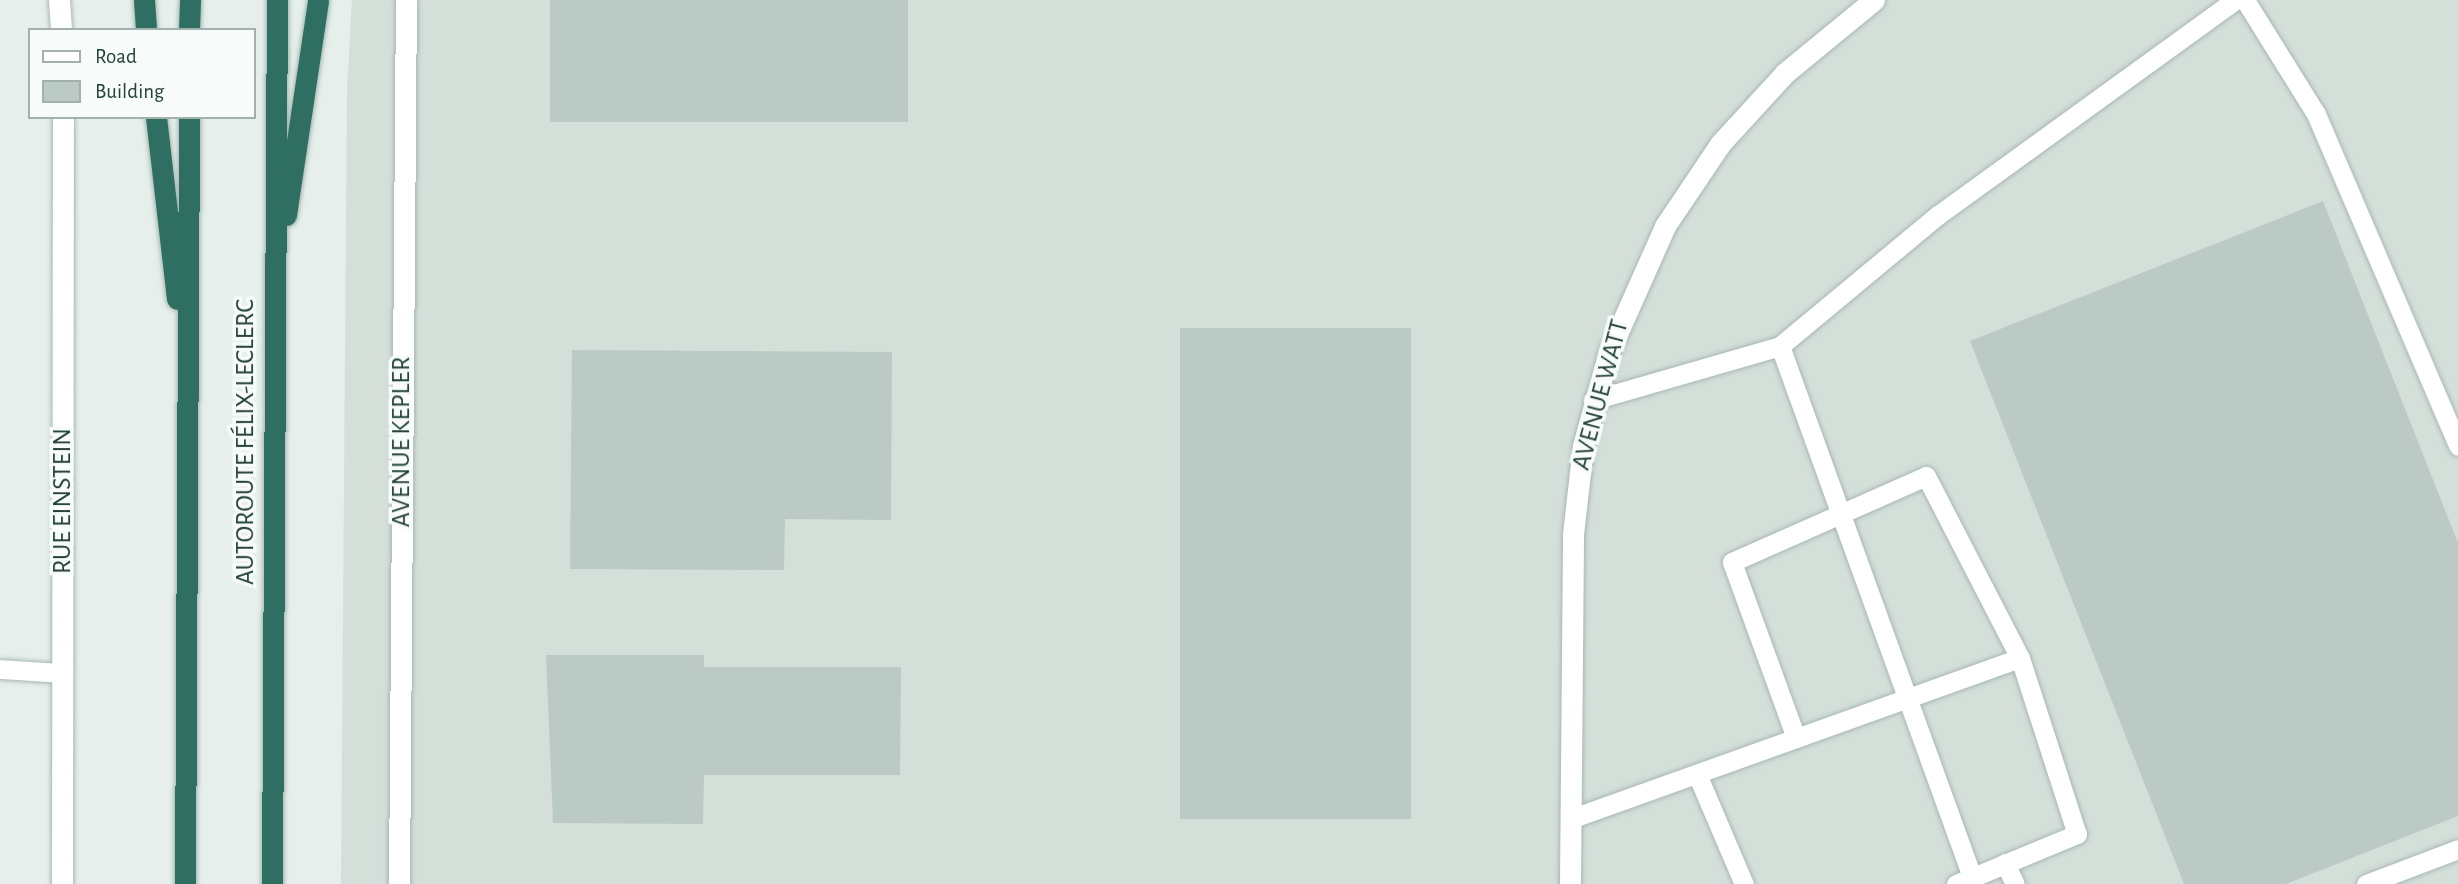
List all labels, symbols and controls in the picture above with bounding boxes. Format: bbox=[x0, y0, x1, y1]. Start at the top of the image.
legend bbox=[28, 28, 256, 119]
text: Road bbox=[95, 46, 137, 67]
text: Building bbox=[95, 81, 164, 102]
street label: AUTOROUTE FÉLIX-LECLERC bbox=[230, 299, 262, 585]
street label: AVENUE WATT bbox=[1566, 316, 1636, 474]
street label: AVENUE KEPLER bbox=[386, 357, 418, 527]
street label: RUE EINSTEIN bbox=[47, 428, 79, 574]

